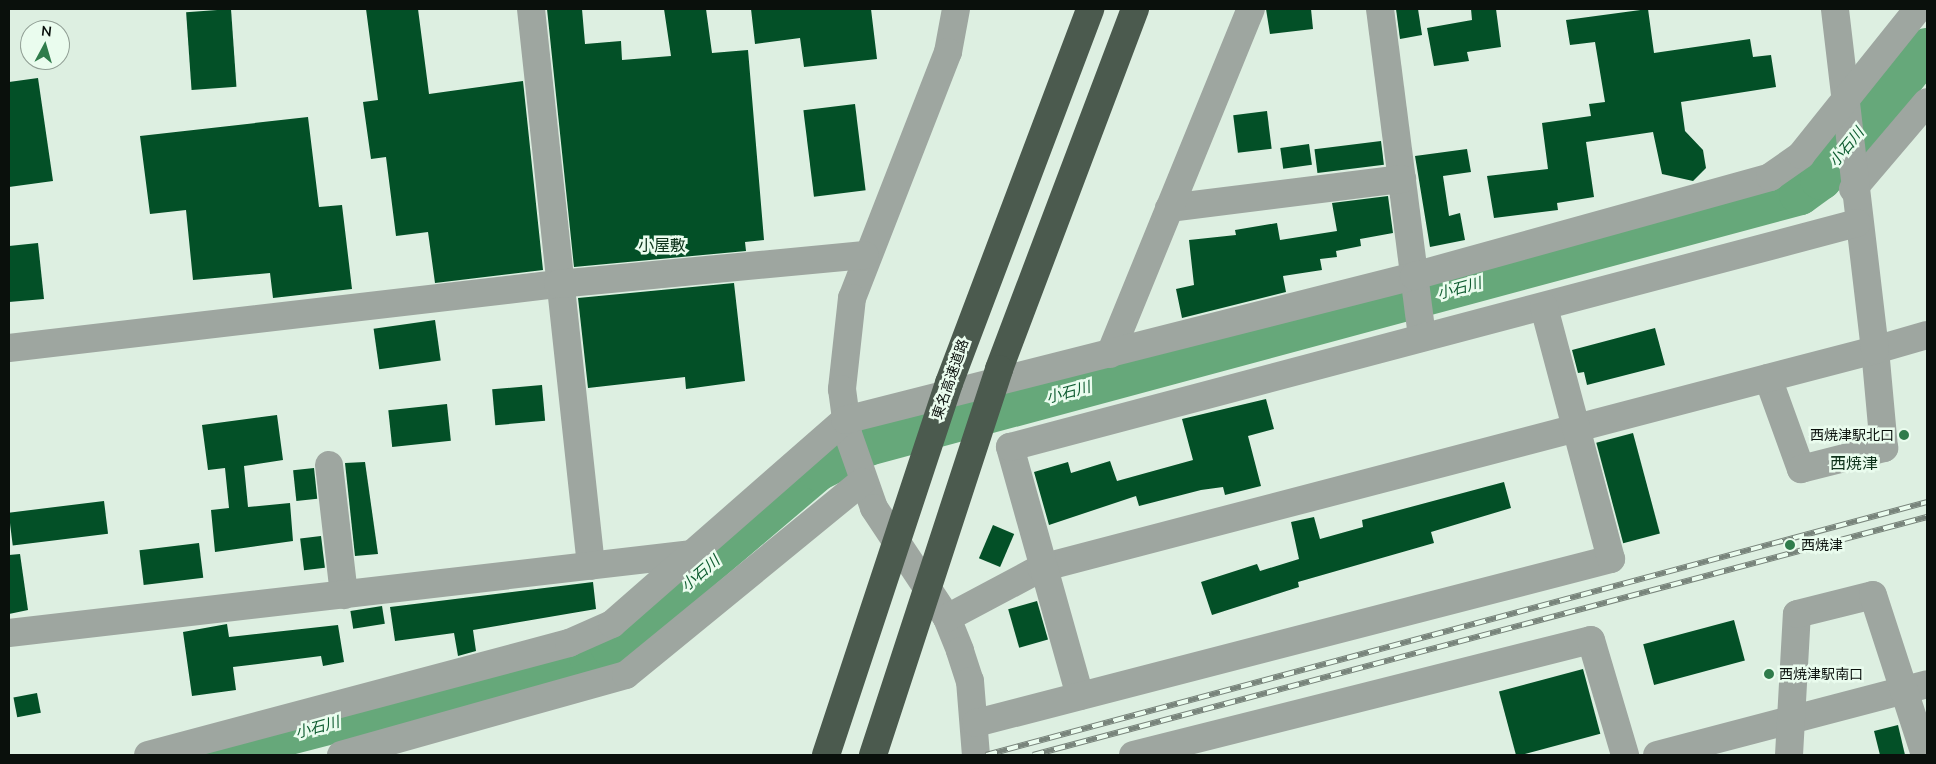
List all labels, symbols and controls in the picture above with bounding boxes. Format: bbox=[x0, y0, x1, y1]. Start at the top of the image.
north arrow bbox=[20, 20, 70, 70]
text: N bbox=[40, 22, 53, 41]
water label: 小石川 bbox=[1825, 124, 1867, 170]
district label: 小屋敷 bbox=[638, 235, 686, 255]
water label: 小石川 bbox=[1435, 273, 1483, 303]
street label: 東名高速道路 bbox=[928, 337, 972, 421]
water label: 小石川 bbox=[1044, 377, 1092, 407]
place label: 西焼津駅北口 bbox=[1810, 427, 1894, 443]
marker: 西焼津駅北口 bbox=[1898, 429, 1910, 441]
district label: 西焼津 bbox=[1830, 453, 1878, 473]
place label: 西焼津 bbox=[1801, 537, 1843, 553]
marker: 西焼津 bbox=[1783, 538, 1797, 552]
water label: 小石川 bbox=[677, 551, 723, 595]
place label: 西焼津駅南口 bbox=[1779, 666, 1863, 682]
marker: 西焼津駅南口 bbox=[1763, 668, 1775, 680]
water label: 小石川 bbox=[293, 712, 341, 742]

